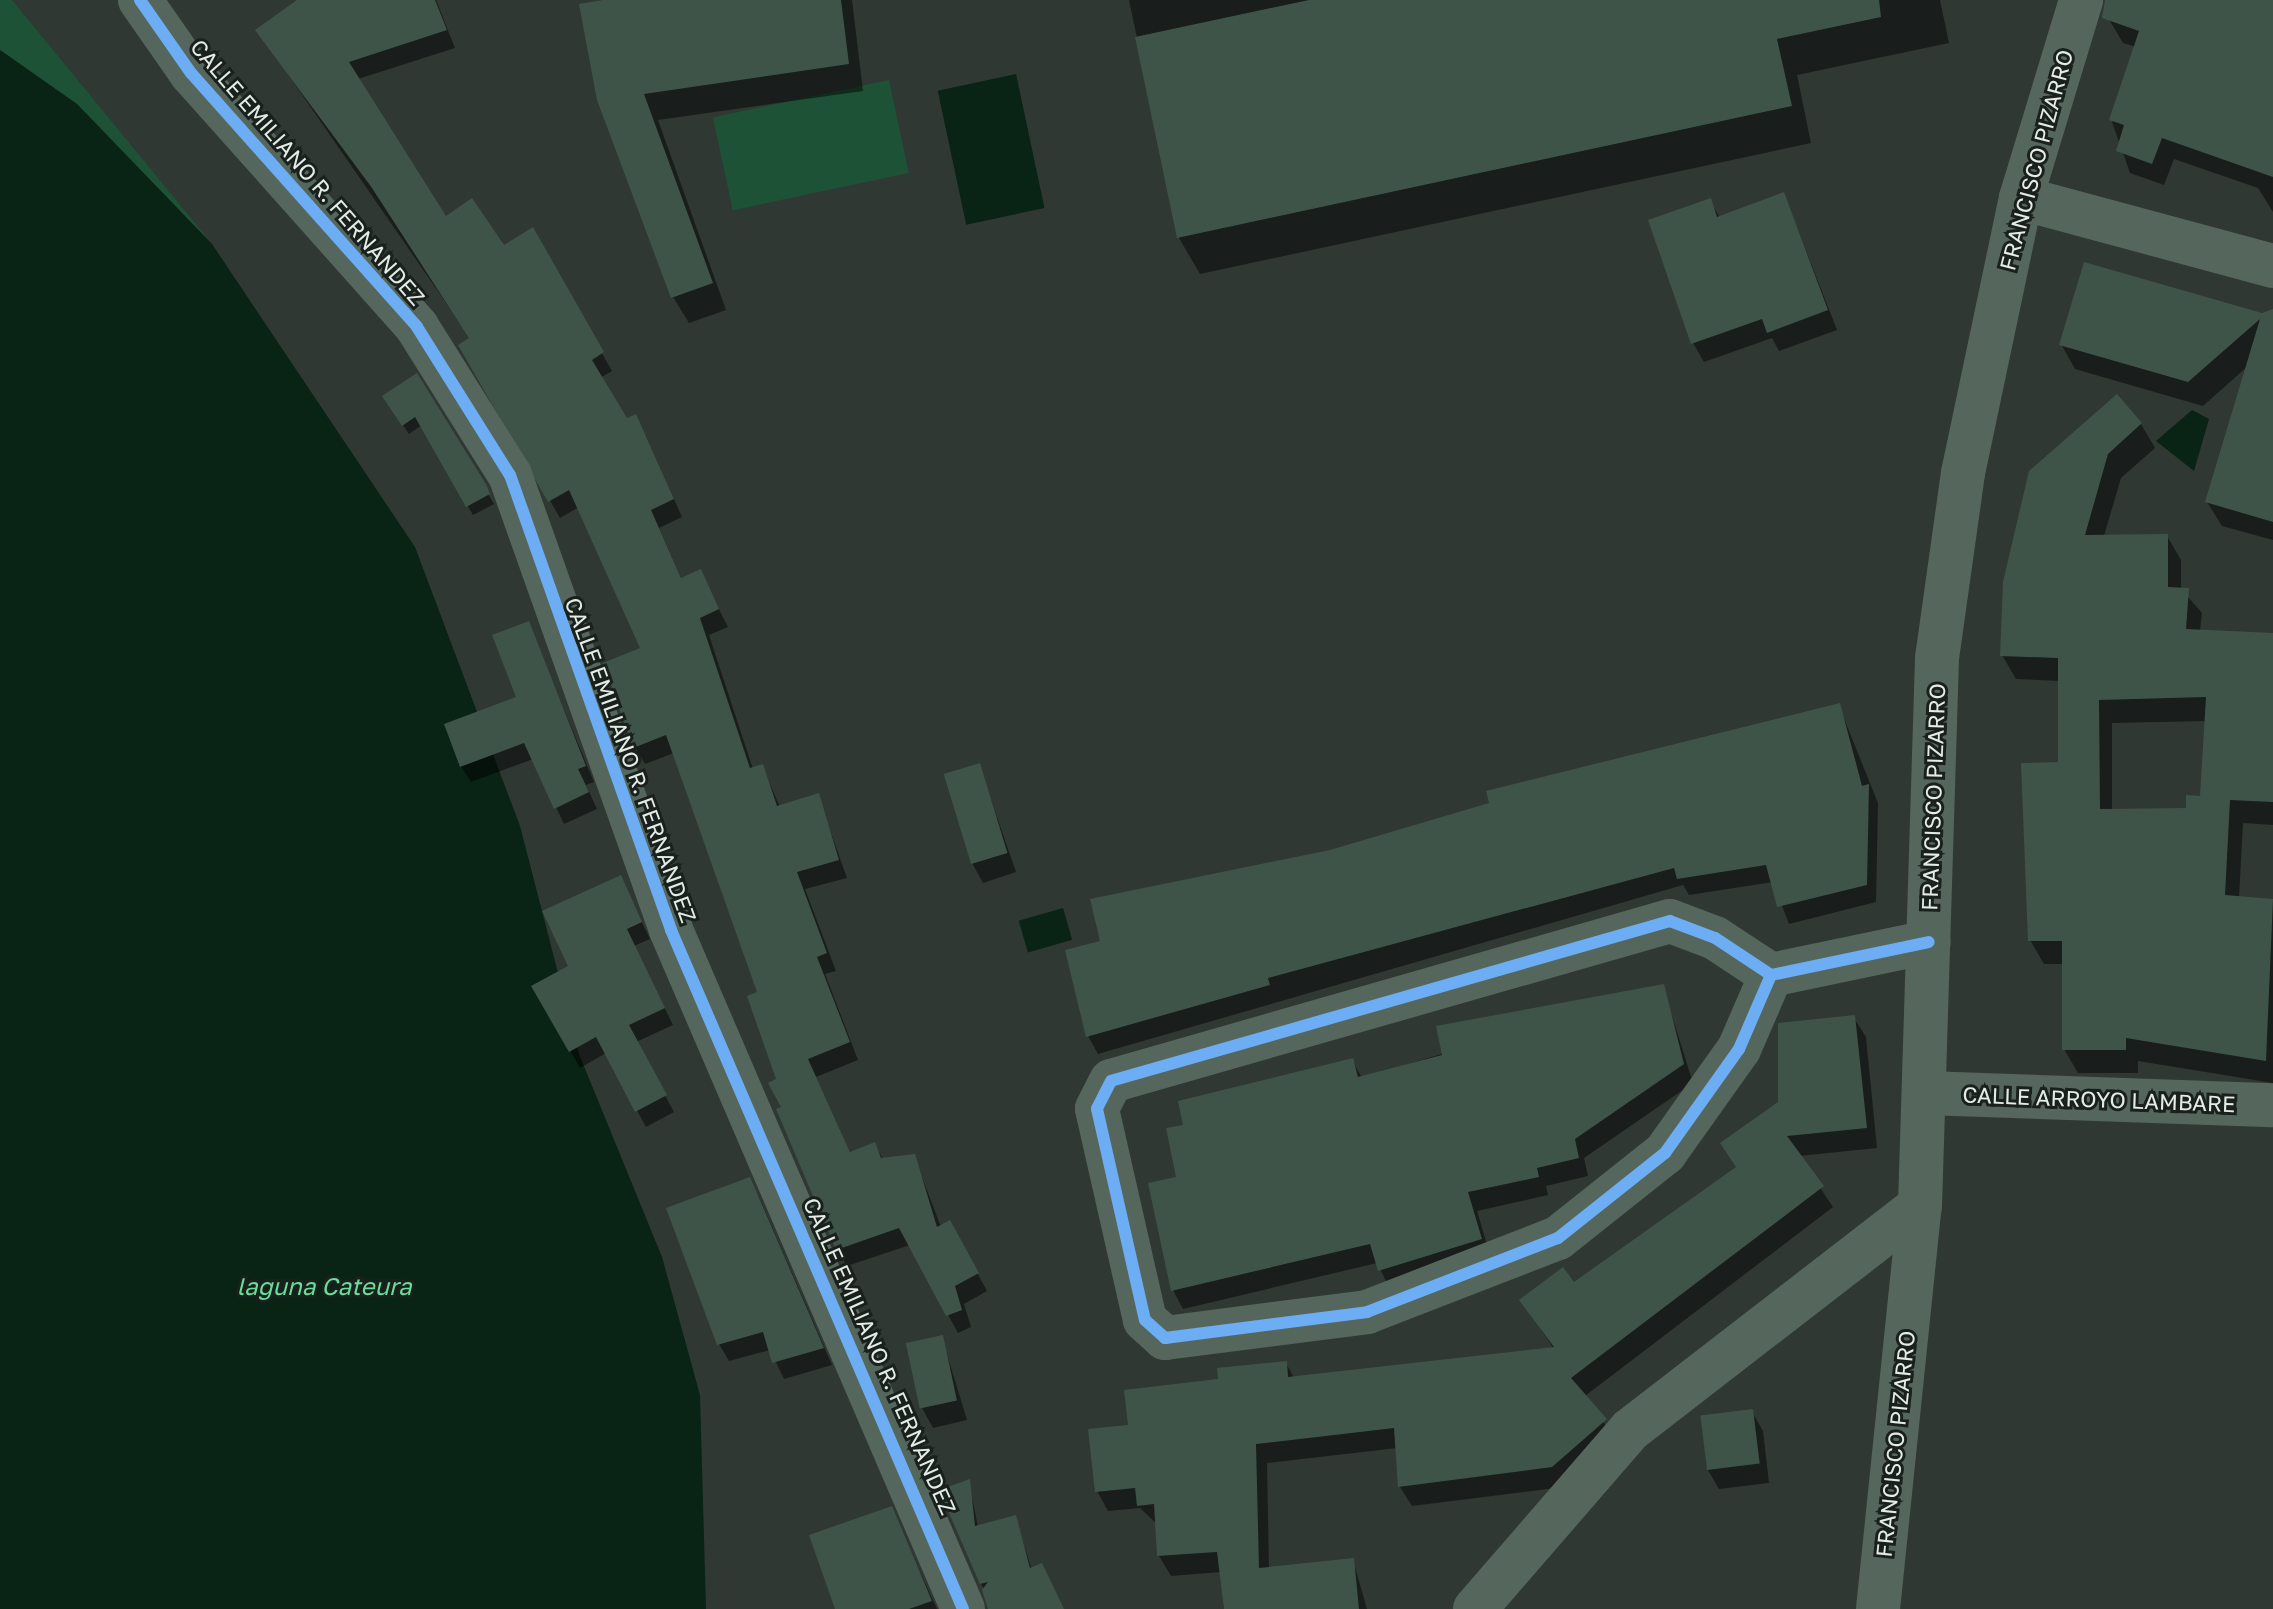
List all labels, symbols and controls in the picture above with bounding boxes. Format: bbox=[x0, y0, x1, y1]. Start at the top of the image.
street label: CALLE EMILIANO R. FERNANDEZ bbox=[185, 34, 431, 310]
street label: FRANCISCO PIZARRO bbox=[1994, 47, 2078, 273]
street label: CALLE EMILIANO R. FERNANDEZ bbox=[560, 594, 702, 926]
street label: FRANCISCO PIZARRO bbox=[1916, 683, 1950, 911]
street label: CALLE ARROYO LAMBARE bbox=[1962, 1081, 2236, 1117]
street label: CALLE EMILIANO R. FERNANDEZ bbox=[798, 1194, 962, 1518]
water label: laguna Cateura bbox=[236, 1272, 412, 1300]
street label: FRANCISCO PIZARRO bbox=[1870, 1329, 1920, 1559]

